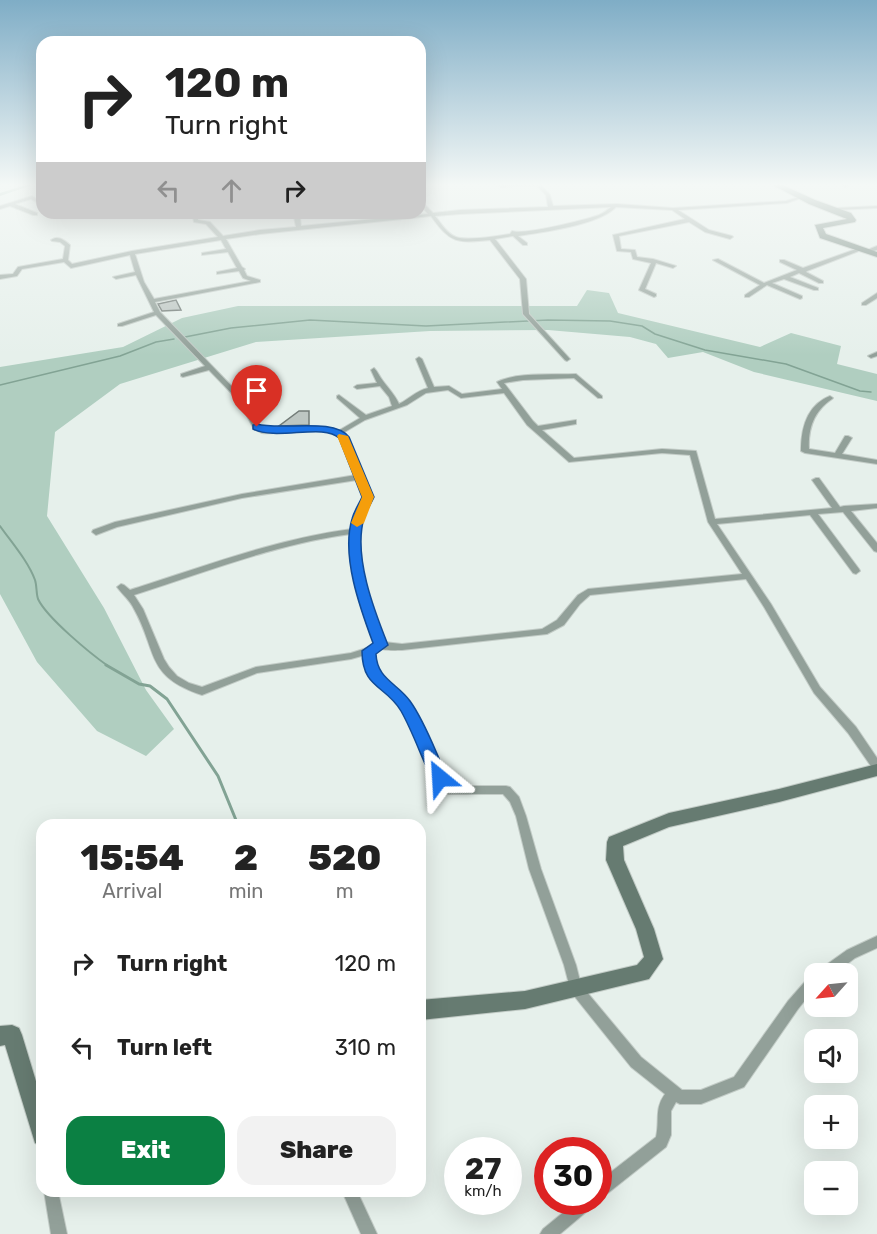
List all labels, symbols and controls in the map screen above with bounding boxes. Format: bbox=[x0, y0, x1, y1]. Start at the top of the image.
text: 120 m bbox=[165, 58, 289, 108]
icon: right bbox=[66, 60, 144, 138]
text: Turn right bbox=[165, 109, 288, 141]
icon: left bbox=[152, 174, 185, 207]
icon: ahead bbox=[215, 174, 248, 207]
icon: right bbox=[278, 174, 311, 207]
pin bbox=[231, 365, 282, 427]
icon: arrive bbox=[240, 374, 273, 407]
position arrow bbox=[408, 746, 472, 810]
text: 15:54 bbox=[81, 836, 184, 879]
text: 2 bbox=[234, 836, 258, 879]
text: 520 bbox=[308, 836, 382, 879]
text: Arrival bbox=[102, 879, 162, 903]
text: min bbox=[229, 879, 263, 903]
text: m bbox=[336, 879, 354, 903]
icon: right bbox=[66, 947, 99, 980]
text: Turn right bbox=[117, 950, 227, 977]
text: 120 m bbox=[335, 950, 396, 977]
north arrow bbox=[804, 963, 858, 1017]
map controls bbox=[804, 963, 858, 1215]
button: sound bbox=[804, 1029, 858, 1083]
icon: left bbox=[66, 1031, 99, 1064]
text: Turn left bbox=[117, 1034, 212, 1061]
text: 310 m bbox=[335, 1034, 396, 1061]
button: + bbox=[804, 1095, 858, 1149]
button: Exit bbox=[66, 1116, 225, 1185]
button: Share bbox=[237, 1116, 396, 1185]
speed limit sign: 30 bbox=[534, 1137, 612, 1215]
text: 27 bbox=[465, 1151, 501, 1187]
button: − bbox=[804, 1161, 858, 1215]
text: km/h bbox=[464, 1182, 502, 1200]

